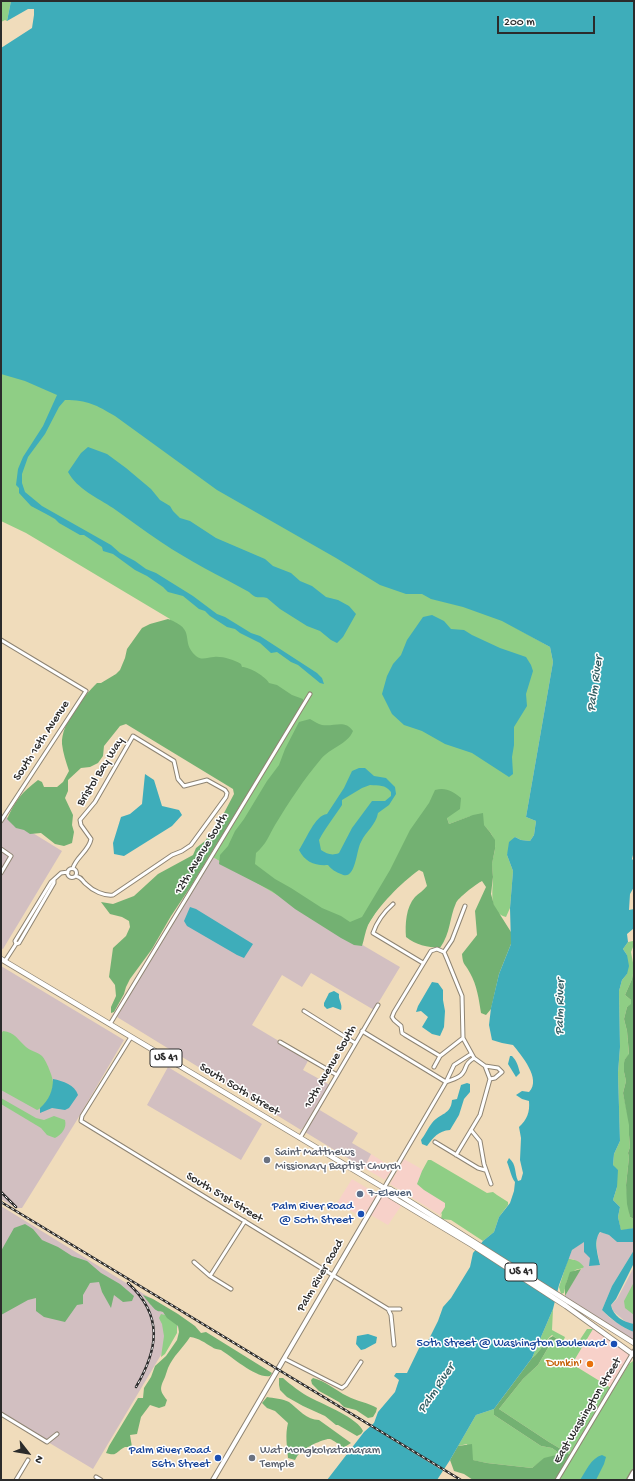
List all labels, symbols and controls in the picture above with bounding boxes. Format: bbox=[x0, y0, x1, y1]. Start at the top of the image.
scale bar bbox=[499, 8, 597, 34]
text: 200 m bbox=[504, 16, 535, 30]
water label: Palm River bbox=[584, 655, 608, 713]
street label: South 16th Avenue bbox=[11, 698, 73, 784]
street label: Bristol Bay Way bbox=[74, 735, 128, 809]
street label: 12th Avenue South bbox=[172, 811, 232, 897]
water label: Palm River bbox=[553, 979, 569, 1035]
street label: 10th Avenue South bbox=[301, 1023, 361, 1111]
road number: US 41 bbox=[150, 1049, 182, 1067]
street label: South 50th Street bbox=[196, 1060, 282, 1120]
place label: Saint Matthews Missionary Baptist Church bbox=[275, 1146, 401, 1174]
marker: Saint Matthews Missionary Baptist Church bbox=[262, 1155, 272, 1165]
street label: South 51st Street bbox=[183, 1169, 265, 1227]
place label: 7-Eleven bbox=[368, 1187, 412, 1201]
marker: 7-Eleven bbox=[355, 1189, 365, 1199]
place label: Palm River Road @ 50th Street bbox=[272, 1200, 353, 1228]
marker: Palm River Road @ 50th Street bbox=[356, 1209, 366, 1219]
street label: Palm River Road bbox=[295, 1237, 347, 1315]
road number: US 41 bbox=[505, 1263, 537, 1281]
place label: 50th Street @ Washington Boulevard bbox=[417, 1337, 606, 1351]
marker: 50th Street @ Washington Boulevard bbox=[609, 1339, 619, 1349]
street label: East Washington Street bbox=[551, 1356, 625, 1466]
place label: Dunkin' bbox=[546, 1357, 582, 1371]
marker: Dunkin' bbox=[585, 1359, 595, 1369]
water label: Palm River bbox=[415, 1361, 459, 1417]
north arrow bbox=[8, 1433, 48, 1473]
place label: Palm River Road 56th Street bbox=[129, 1444, 210, 1472]
place label: Wat Mongkolratanaram Temple bbox=[260, 1444, 380, 1472]
text: N bbox=[31, 1453, 45, 1465]
marker: Palm River Road 56th Street bbox=[213, 1453, 223, 1463]
marker: Wat Mongkolratanaram Temple bbox=[247, 1453, 257, 1463]

